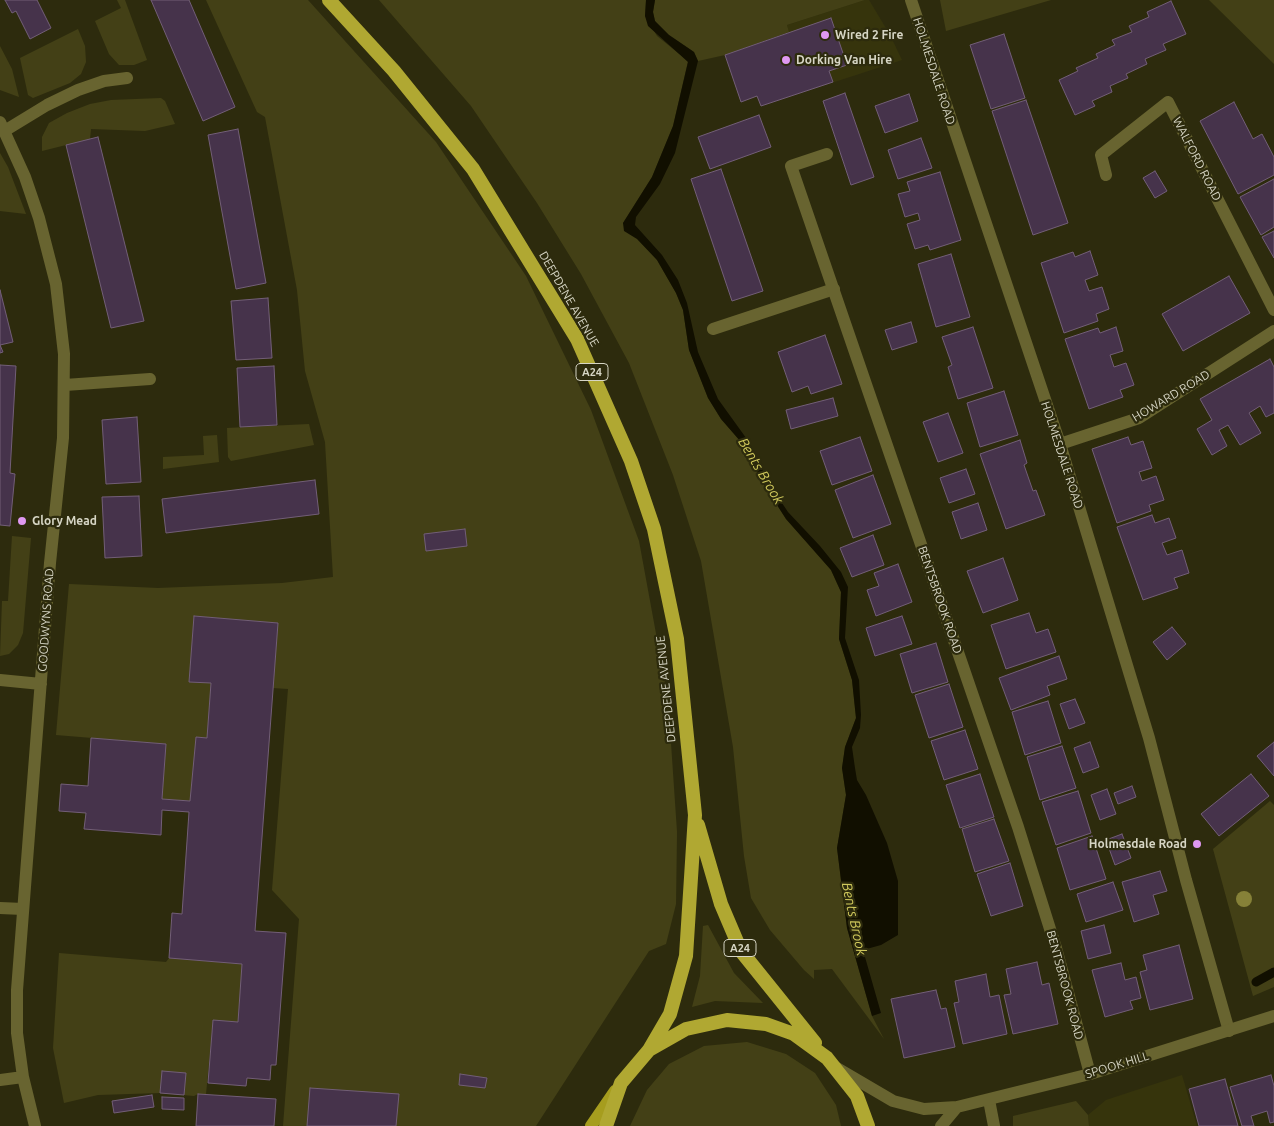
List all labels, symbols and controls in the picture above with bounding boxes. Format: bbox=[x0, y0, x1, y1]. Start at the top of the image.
street label: HOLMESDALE ROAD bbox=[910, 16, 958, 126]
place label: Wired 2 Fire bbox=[835, 28, 903, 42]
marker: Wired 2 Fire bbox=[819, 29, 831, 41]
place label: Dorking Van Hire bbox=[796, 53, 892, 67]
marker: Dorking Van Hire bbox=[780, 54, 792, 66]
street label: WALFORD ROAD bbox=[1170, 115, 1224, 203]
street label: DEEPDENE AVENUE bbox=[536, 249, 602, 349]
road number: A24 bbox=[576, 364, 608, 381]
street label: HOWARD ROAD bbox=[1130, 367, 1212, 425]
street label: HOLMESDALE ROAD bbox=[1038, 400, 1086, 510]
water label: Bents Brook bbox=[735, 435, 787, 507]
place label: Glory Mead bbox=[32, 514, 97, 528]
marker: Glory Mead bbox=[16, 515, 28, 527]
street label: BENTSBROOK ROAD bbox=[915, 544, 965, 656]
street label: GOODWYNS ROAD bbox=[35, 568, 57, 672]
street label: DEEPDENE AVENUE bbox=[653, 635, 679, 743]
place label: Holmesdale Road bbox=[1089, 837, 1187, 851]
marker: Holmesdale Road bbox=[1191, 838, 1203, 850]
water label: Bents Brook bbox=[838, 881, 870, 957]
street label: BENTSBROOK ROAD bbox=[1043, 929, 1087, 1041]
road number: A24 bbox=[724, 940, 756, 956]
street label: SPOOK HILL bbox=[1083, 1048, 1151, 1082]

